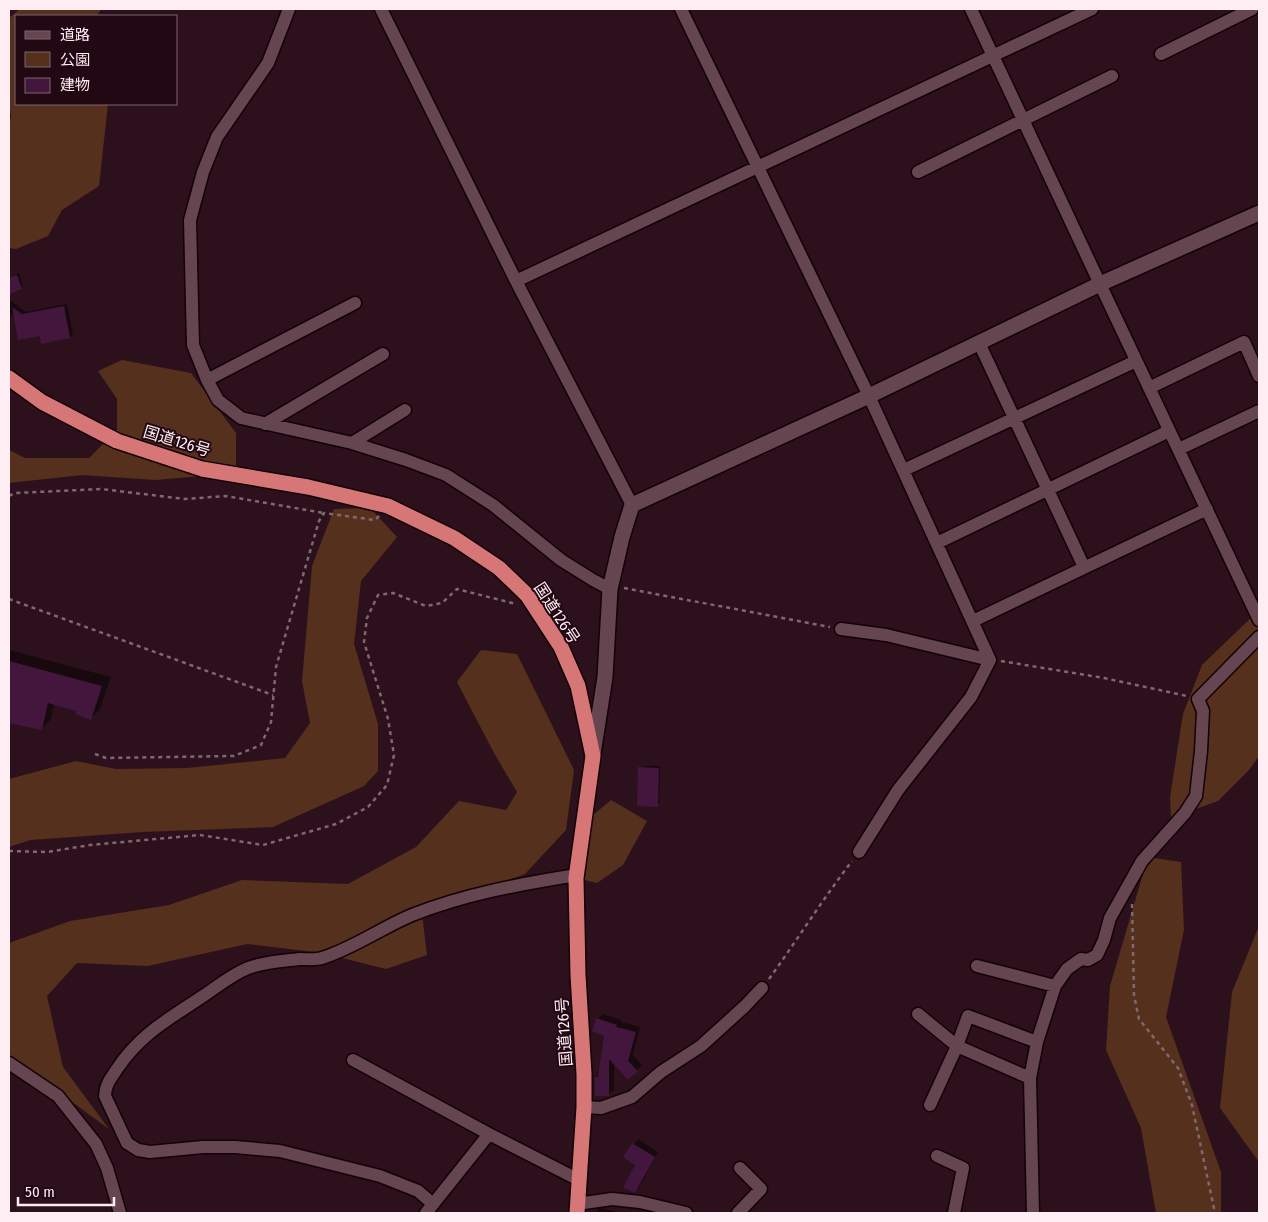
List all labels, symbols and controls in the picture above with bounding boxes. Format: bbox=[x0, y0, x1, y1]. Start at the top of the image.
legend bbox=[15, 15, 178, 105]
text: 道路 bbox=[60, 26, 90, 44]
text: 公園 bbox=[60, 51, 90, 69]
text: 建物 bbox=[60, 76, 90, 94]
street label: 国道126号 bbox=[141, 422, 213, 460]
street label: 国道126号 bbox=[530, 579, 584, 647]
street label: 国道126号 bbox=[552, 997, 576, 1067]
scale bar bbox=[18, 1174, 114, 1206]
text: 50 m bbox=[25, 1183, 55, 1201]

